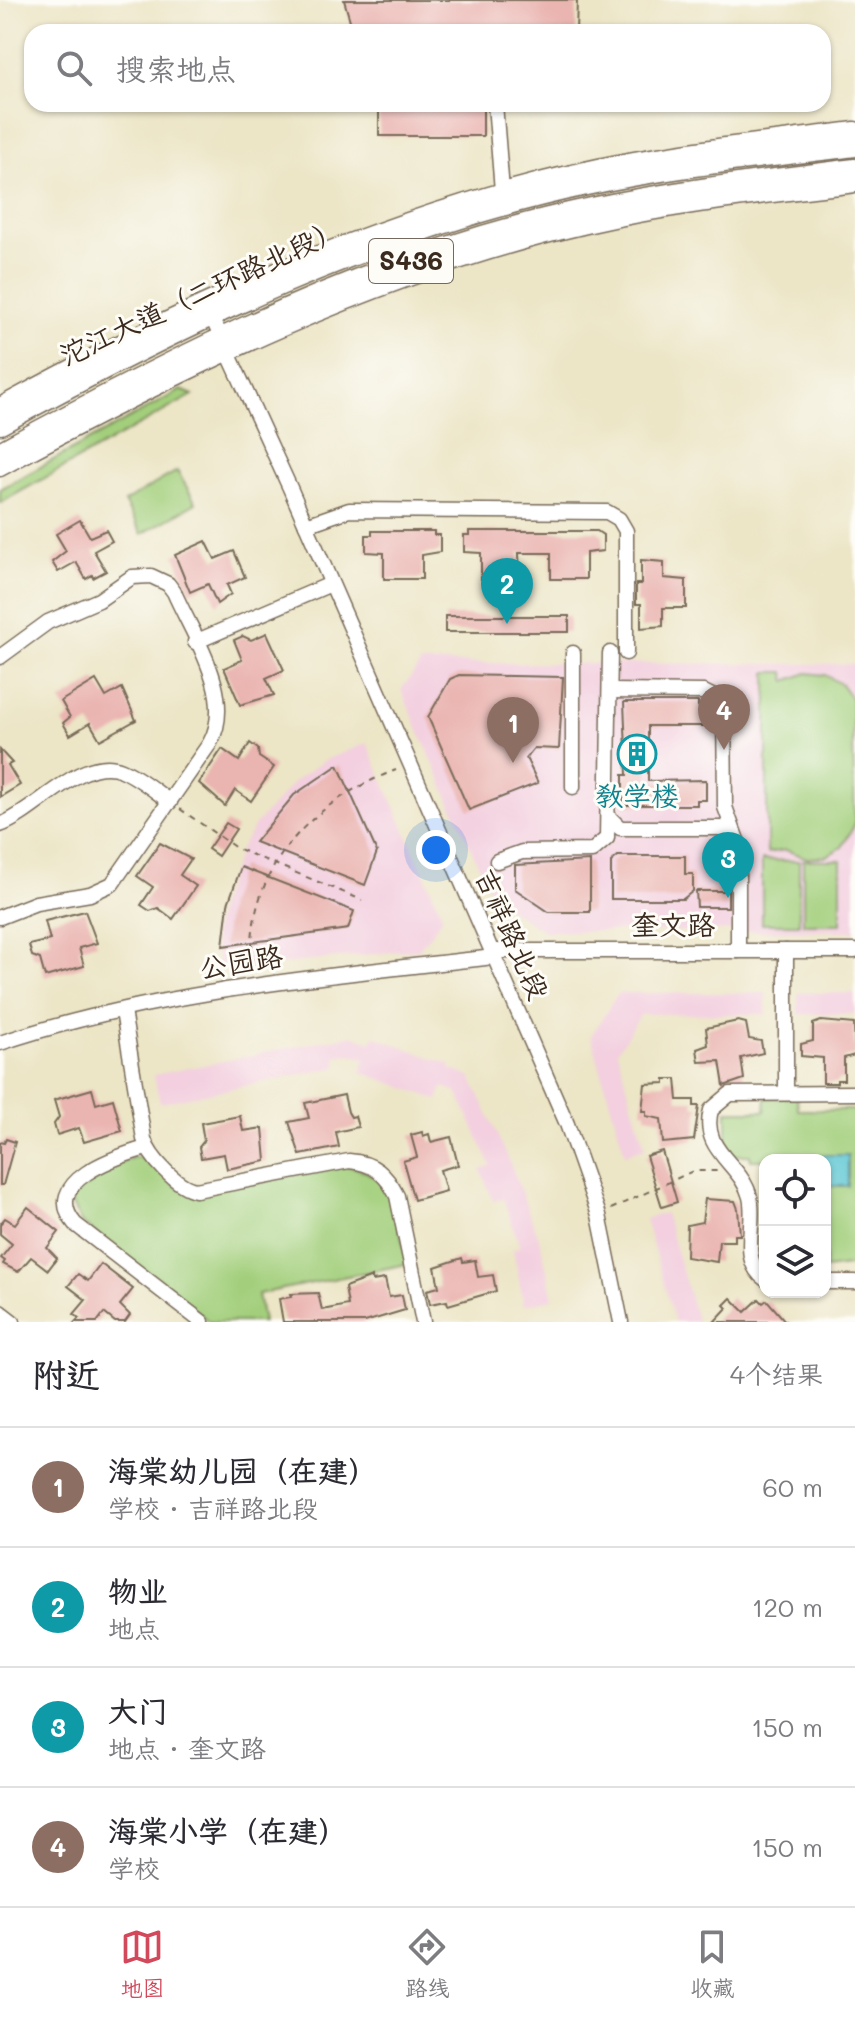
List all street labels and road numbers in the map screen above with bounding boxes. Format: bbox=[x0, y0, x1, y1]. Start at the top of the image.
street label: 沱江大道（二环路北段） bbox=[53, 210, 348, 372]
road number: S436 bbox=[369, 239, 453, 283]
street label: 吉祥路北段 bbox=[468, 862, 558, 1005]
street label: 奎文路 bbox=[631, 906, 715, 942]
street label: 公园路 bbox=[197, 937, 285, 985]

